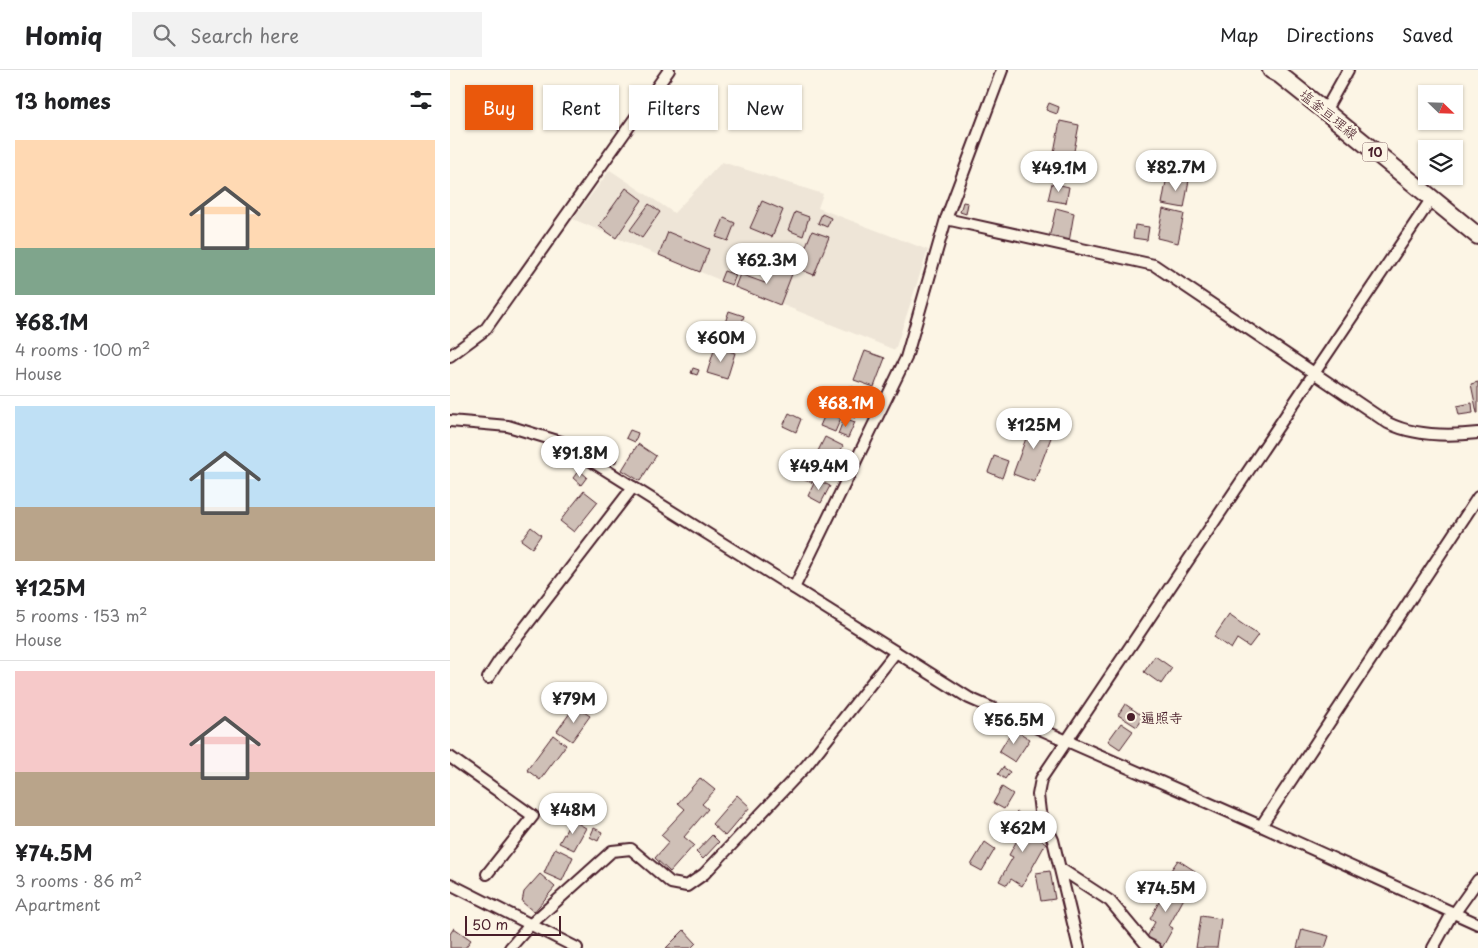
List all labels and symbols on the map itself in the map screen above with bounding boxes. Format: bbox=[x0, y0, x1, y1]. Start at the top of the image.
street label: 塩釜亘理線 bbox=[1295, 84, 1363, 144]
north arrow bbox=[1418, 85, 1462, 130]
road number: 10 bbox=[1362, 142, 1388, 161]
pin: ¥49.1M bbox=[1018, 150, 1100, 193]
pin: ¥82.7M bbox=[1135, 150, 1217, 192]
pin: ¥62.3M bbox=[726, 242, 808, 285]
pin: ¥60M bbox=[691, 320, 751, 363]
pin: ¥68.1M bbox=[805, 386, 887, 428]
pin: ¥125M bbox=[999, 408, 1069, 450]
pin: ¥91.8M bbox=[539, 436, 621, 478]
pin: ¥49.4M bbox=[778, 448, 860, 491]
pin: ¥79M bbox=[544, 682, 604, 724]
pin: ¥56.5M bbox=[973, 702, 1055, 745]
place label: 遍照寺 bbox=[1141, 707, 1183, 728]
marker: 遍照寺 bbox=[1125, 711, 1137, 723]
pin: ¥48M bbox=[543, 792, 603, 835]
pin: ¥62M bbox=[993, 810, 1053, 853]
pin: ¥74.5M bbox=[1125, 870, 1207, 913]
scale bar bbox=[465, 913, 561, 936]

